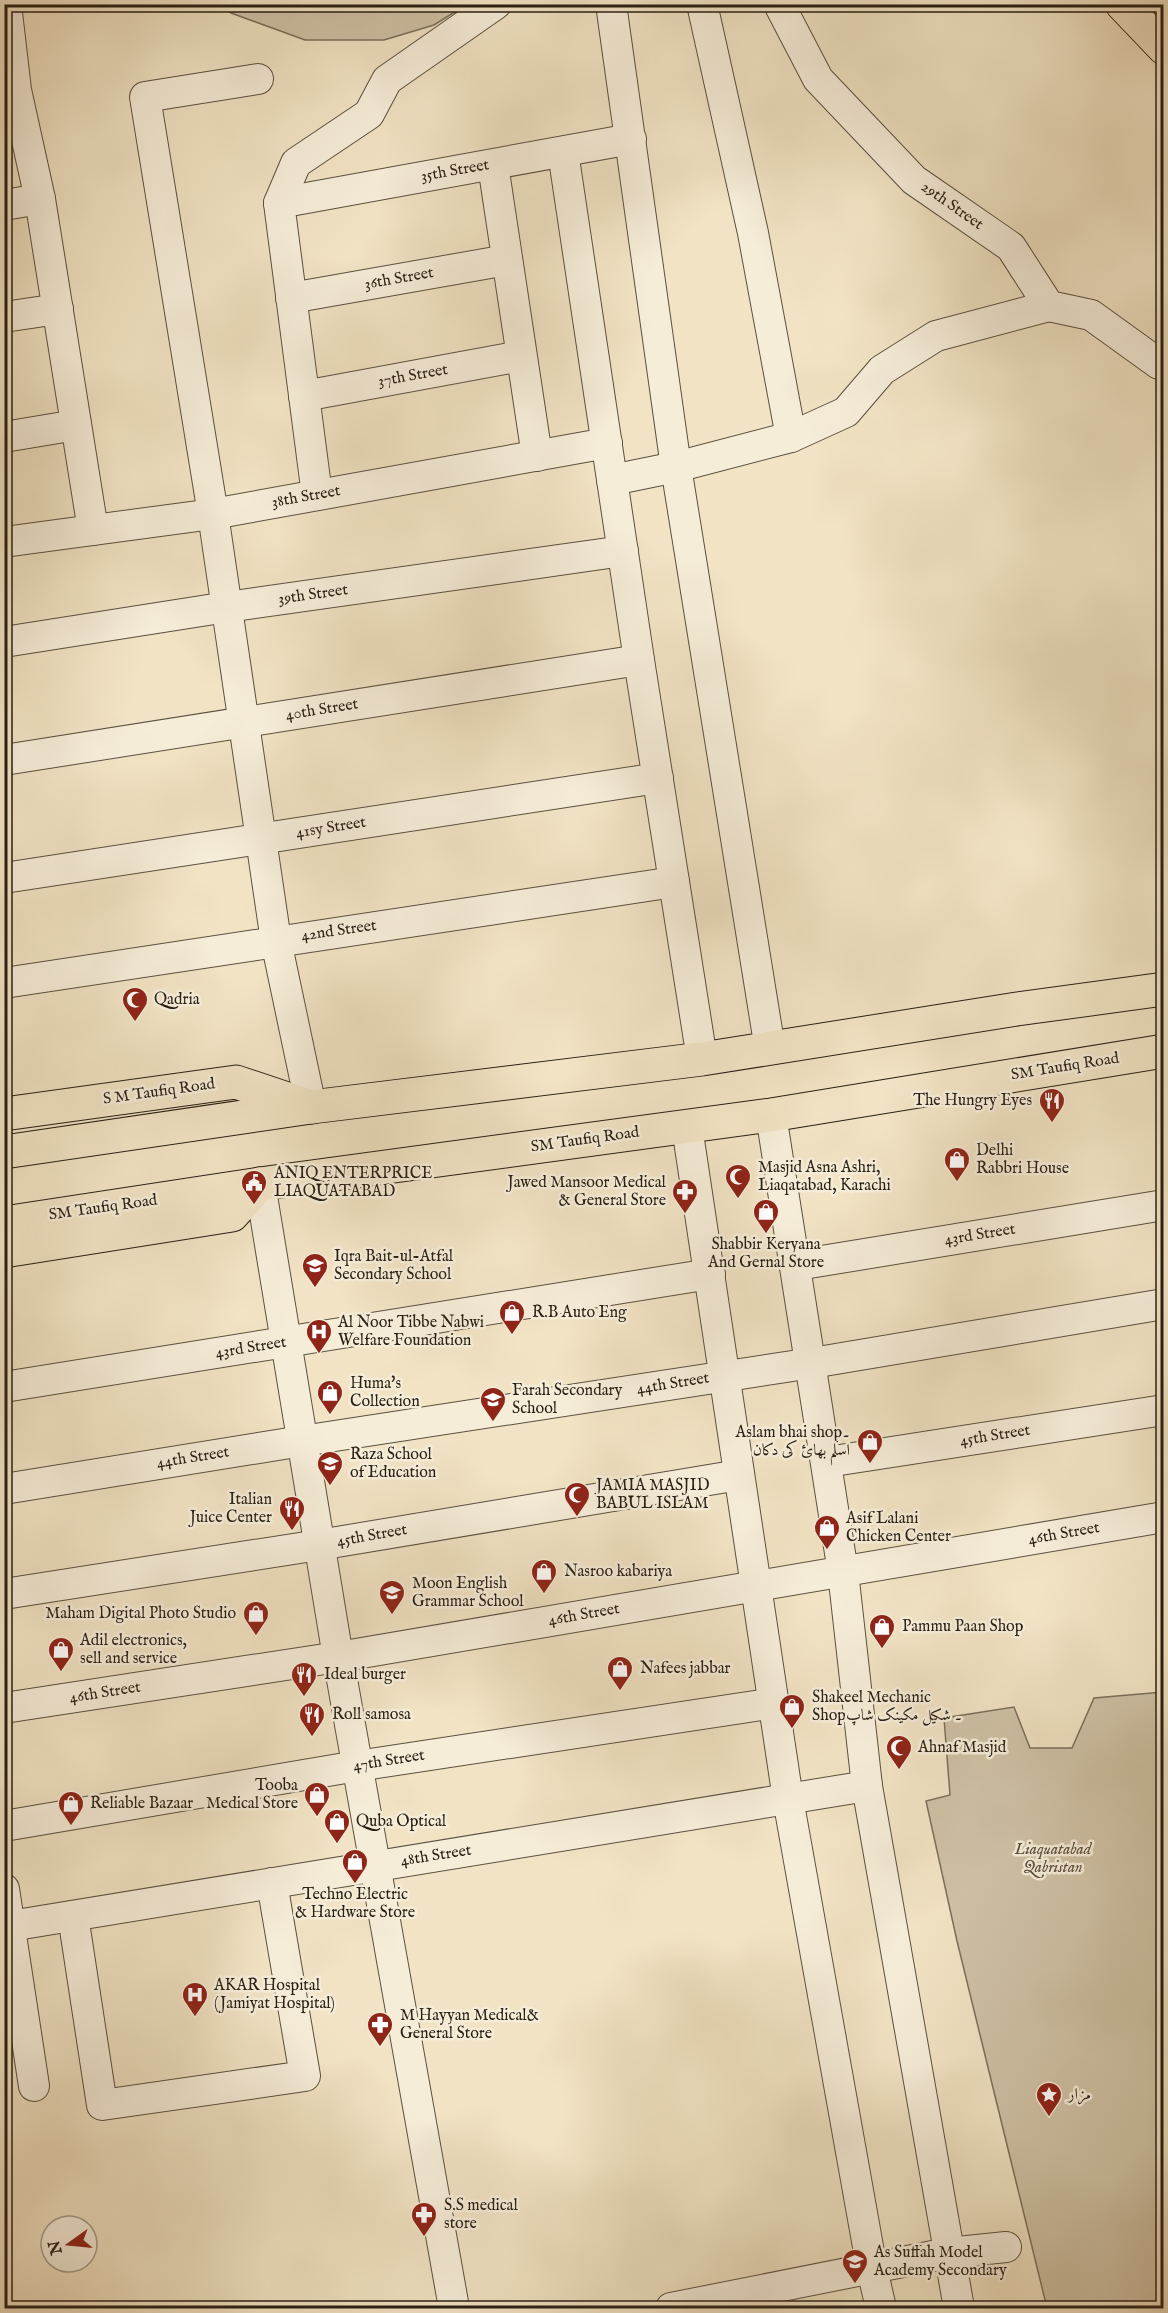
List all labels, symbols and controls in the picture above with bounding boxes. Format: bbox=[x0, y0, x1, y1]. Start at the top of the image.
street label: 35th Street bbox=[419, 155, 491, 187]
street label: 29th Street bbox=[917, 177, 988, 235]
street label: 36th Street bbox=[363, 263, 436, 295]
street label: 37th Street bbox=[376, 360, 450, 392]
street label: 38th Street bbox=[270, 481, 342, 513]
street label: 39th Street bbox=[277, 580, 350, 610]
street label: 40th Street bbox=[284, 694, 360, 726]
street label: 41sy Street bbox=[295, 813, 368, 843]
street label: 42nd Street bbox=[300, 916, 378, 946]
mosque icon: Qadria bbox=[120, 985, 150, 1023]
place label: Qadria bbox=[154, 990, 200, 1010]
street label: SM Taufiq Road bbox=[1009, 1048, 1121, 1085]
street label: S M Taufiq Road bbox=[102, 1074, 217, 1110]
restaurant icon: The Hungry Eyes bbox=[1037, 1086, 1067, 1124]
place label: The Hungry Eyes bbox=[913, 1091, 1032, 1111]
street label: SM Taufiq Road bbox=[529, 1122, 641, 1158]
place label: Delhi Rabbri House bbox=[976, 1141, 1069, 1179]
shop icon: Delhi Rabbri House bbox=[942, 1145, 972, 1183]
place label: Masjid Asna Ashri, Liaqatabad, Karachi bbox=[758, 1158, 891, 1196]
mosque icon: Masjid Asna Ashri, Liaqatabad, Karachi bbox=[723, 1162, 753, 1200]
place label: ANIQ ENTERPRICE LIAQUATABAD bbox=[273, 1164, 432, 1202]
public building icon: ANIQ ENTERPRICE LIAQUATABAD bbox=[239, 1168, 269, 1206]
place label: Jawed Mansoor Medical & General Store bbox=[506, 1173, 667, 1211]
pharmacy icon: Jawed Mansoor Medical & General Store bbox=[670, 1177, 700, 1215]
street label: SM Taufiq Road bbox=[47, 1190, 159, 1226]
shop icon: Shabbir Keryana And Gernal Store bbox=[751, 1197, 781, 1235]
street label: 43rd Street bbox=[943, 1219, 1017, 1250]
place label: Shabbir Keryana And Gernal Store bbox=[707, 1235, 824, 1273]
place label: Iqra Bait-ul-Atfal Secondary School bbox=[334, 1247, 454, 1285]
school or university icon: Iqra Bait-ul-Atfal Secondary School bbox=[300, 1251, 330, 1289]
shop icon: R.B Auto Eng bbox=[497, 1298, 527, 1336]
place label: R.B Auto Eng bbox=[532, 1303, 627, 1323]
place label: Al Noor Tibbe Nabwi Welfare Foundation bbox=[337, 1313, 484, 1351]
hospital icon: Al Noor Tibbe Nabwi Welfare Foundation bbox=[304, 1317, 334, 1355]
street label: 43rd Street bbox=[214, 1332, 288, 1363]
street label: 44th Street bbox=[635, 1368, 711, 1400]
place label: Huma's Collection bbox=[350, 1374, 420, 1412]
shop icon: Huma's Collection bbox=[315, 1378, 345, 1416]
place label: Farah Secondary School bbox=[512, 1381, 622, 1419]
school or university icon: Farah Secondary School bbox=[478, 1385, 508, 1423]
street label: 45th Street bbox=[958, 1421, 1032, 1451]
place label: Aslam bhai shop۔ اسلم بھائ کی دکان bbox=[735, 1423, 850, 1466]
shop icon: Aslam bhai shop۔ اسلم بھائ کی دکان bbox=[855, 1427, 885, 1465]
street label: 44th Street bbox=[155, 1442, 231, 1474]
place label: Raza School of Education bbox=[350, 1445, 437, 1483]
school or university icon: Raza School of Education bbox=[315, 1449, 345, 1487]
place label: JAMIA MASJID BABUL ISLAM bbox=[594, 1476, 710, 1514]
mosque icon: JAMIA MASJID BABUL ISLAM bbox=[562, 1480, 592, 1518]
place label: Italian Juice Center bbox=[188, 1490, 272, 1528]
restaurant icon: Italian Juice Center bbox=[277, 1494, 307, 1532]
place label: Asif Lalani Chicken Center bbox=[845, 1509, 951, 1547]
shop icon: Asif Lalani Chicken Center bbox=[812, 1513, 842, 1551]
street label: 46th Street bbox=[1027, 1518, 1102, 1550]
street label: 45th Street bbox=[335, 1520, 409, 1552]
shop icon: Nasroo kabariya bbox=[529, 1557, 559, 1595]
place label: Nasroo kabariya bbox=[564, 1562, 672, 1582]
place label: Moon English Grammar School bbox=[412, 1574, 524, 1612]
school or university icon: Moon English Grammar School bbox=[377, 1578, 407, 1616]
shop icon: Maham Digital Photo Studio bbox=[241, 1599, 271, 1637]
street label: 46th Street bbox=[547, 1599, 622, 1631]
place label: Maham Digital Photo Studio bbox=[45, 1604, 236, 1624]
shop icon: Pammu Paan Shop bbox=[867, 1612, 897, 1650]
place label: Pammu Paan Shop bbox=[902, 1617, 1024, 1637]
place label: Adil electronics, sell and service bbox=[79, 1631, 187, 1669]
shop icon: Adil electronics, sell and service bbox=[46, 1635, 76, 1673]
shop icon: Nafees jabbar bbox=[605, 1654, 635, 1692]
place label: Nafees jabbar bbox=[640, 1659, 731, 1679]
restaurant icon: Ideal burger bbox=[289, 1660, 319, 1698]
place label: Ideal burger bbox=[324, 1665, 406, 1685]
street label: 46th Street bbox=[68, 1677, 143, 1708]
place label: Shakeel Mechanic Shop۔ شکیل مکینک شاپ bbox=[812, 1688, 962, 1726]
shop icon: Shakeel Mechanic Shop۔ شکیل مکینک شاپ bbox=[777, 1692, 807, 1730]
restaurant icon: Roll samosa bbox=[297, 1700, 327, 1738]
place label: Roll samosa bbox=[332, 1705, 411, 1725]
mosque icon: Ahnaf Masjid bbox=[884, 1733, 914, 1771]
place label: Ahnaf Masjid bbox=[917, 1738, 1007, 1758]
street label: 47th Street bbox=[352, 1745, 427, 1777]
place label: Tooba Medical Store bbox=[206, 1776, 298, 1814]
shop icon: Tooba Medical Store bbox=[302, 1780, 332, 1818]
shop icon: Reliable Bazaar bbox=[56, 1789, 86, 1827]
place label: Reliable Bazaar bbox=[90, 1794, 193, 1814]
shop icon: Quba Optical bbox=[322, 1807, 352, 1845]
place label: Quba Optical bbox=[356, 1812, 447, 1832]
street label: 48th Street bbox=[399, 1840, 473, 1871]
park label: Liaquatabad Qabristan bbox=[1014, 1840, 1093, 1878]
shop icon: Techno Electric & Hardware Store bbox=[340, 1847, 370, 1885]
place label: Techno Electric & Hardware Store bbox=[295, 1885, 415, 1923]
place label: AKAR Hospital (Jamiyat Hospital) bbox=[213, 1976, 335, 2014]
hospital icon: AKAR Hospital (Jamiyat Hospital) bbox=[180, 1980, 210, 2018]
place label: M Hayyan Medical& General Store bbox=[400, 2006, 539, 2044]
pharmacy icon: M Hayyan Medical& General Store bbox=[365, 2010, 395, 2048]
place icon: مزار bbox=[1034, 2080, 1064, 2118]
place label: مزار bbox=[1066, 2085, 1091, 2105]
place label: S.S medical store bbox=[444, 2196, 519, 2234]
pharmacy icon: S.S medical store bbox=[409, 2200, 439, 2238]
north arrow bbox=[39, 2214, 99, 2274]
text: N bbox=[45, 2238, 68, 2258]
place label: As Suffah Model Academy Secondary bbox=[873, 2243, 1007, 2281]
school or university icon: As Suffah Model Academy Secondary bbox=[840, 2247, 870, 2285]

